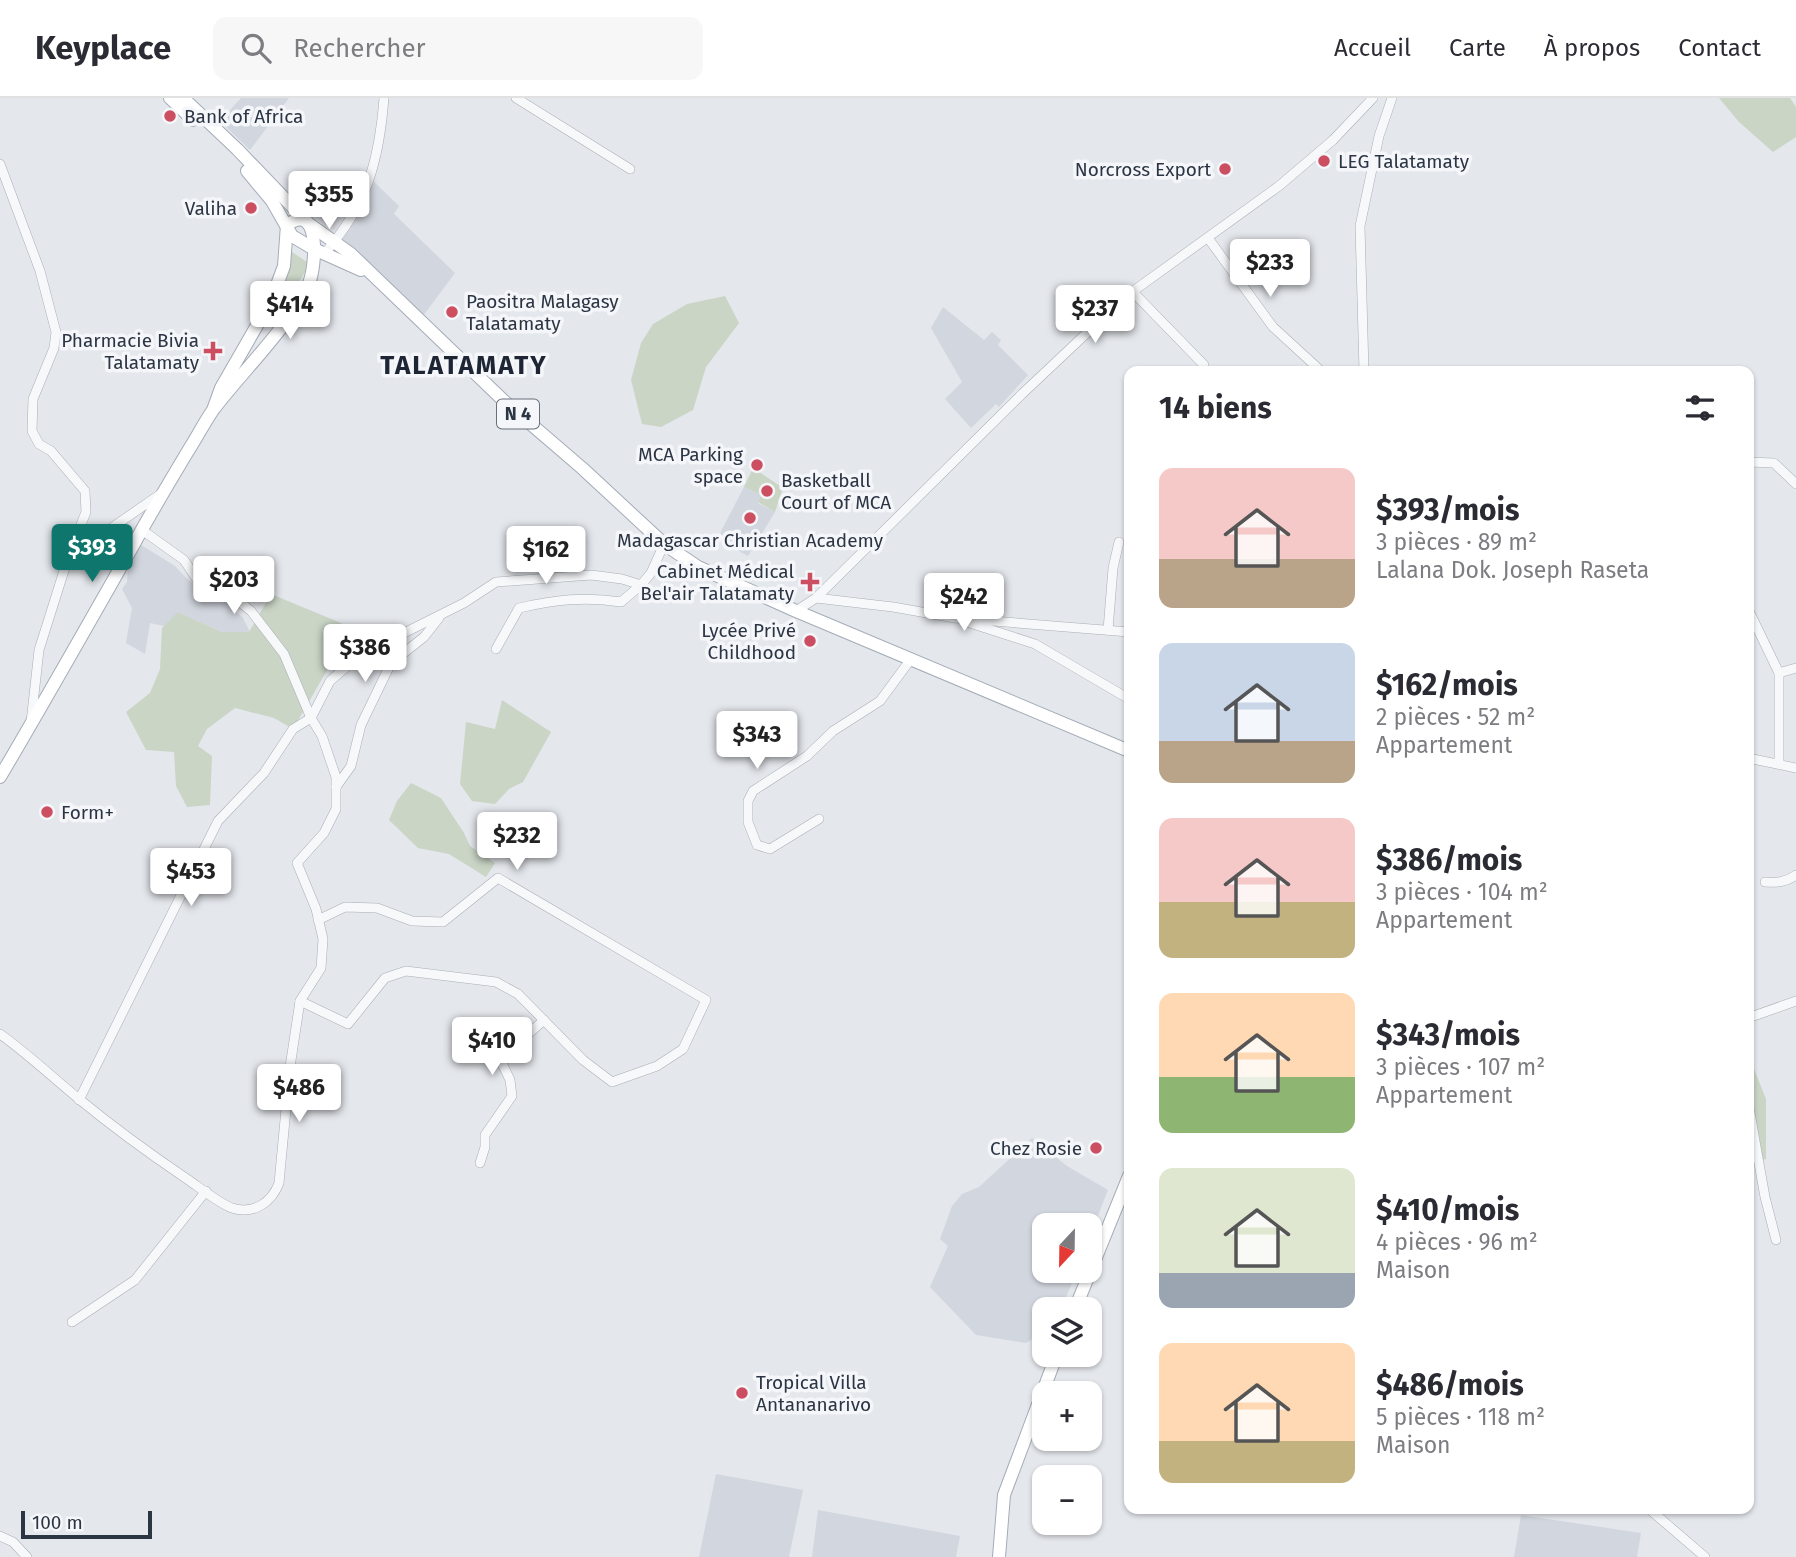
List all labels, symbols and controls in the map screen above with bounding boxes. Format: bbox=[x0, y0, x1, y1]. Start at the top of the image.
search box bbox=[213, 17, 703, 80]
text: Keyplace bbox=[35, 28, 171, 68]
icon: search bbox=[237, 29, 275, 67]
text: Rechercher bbox=[293, 33, 426, 64]
text: Accueil bbox=[1334, 34, 1411, 62]
text: Carte bbox=[1449, 34, 1506, 62]
text: À propos bbox=[1544, 34, 1640, 62]
text: Contact bbox=[1678, 34, 1761, 62]
place label: Bank of Africa bbox=[184, 105, 303, 128]
marker: Bank of Africa bbox=[162, 108, 178, 124]
place label: LEG Talatamaty bbox=[1338, 150, 1470, 173]
marker: LEG Talatamaty bbox=[1316, 153, 1332, 169]
place label: Norcross Export bbox=[1075, 158, 1211, 181]
marker: Norcross Export bbox=[1217, 161, 1233, 177]
pin: $355 bbox=[288, 172, 370, 231]
text: $355 bbox=[304, 180, 354, 208]
place label: Valiha bbox=[185, 197, 237, 220]
marker: Valiha bbox=[243, 200, 259, 216]
pin: $233 bbox=[1229, 240, 1311, 299]
text: $233 bbox=[1246, 248, 1294, 276]
pin: $414 bbox=[249, 282, 331, 341]
pin: $237 bbox=[1054, 286, 1136, 345]
text: $414 bbox=[266, 290, 314, 318]
place label: Paositra Malagasy Talatamaty bbox=[466, 290, 619, 335]
text: $237 bbox=[1072, 294, 1118, 322]
marker: Paositra Malagasy Talatamaty bbox=[444, 304, 460, 320]
place label: Pharmacie Bivia Talatamaty bbox=[61, 329, 200, 374]
marker: Pharmacie Bivia Talatamaty bbox=[205, 343, 221, 359]
district label: TALATAMATY bbox=[380, 350, 548, 381]
icon: filters bbox=[1681, 389, 1719, 427]
text: 14 biens bbox=[1159, 390, 1272, 426]
road number: N 4 bbox=[497, 400, 539, 428]
place label: MCA Parking space bbox=[638, 443, 743, 488]
marker: MCA Parking space bbox=[749, 457, 765, 473]
place label: Basketball Court of MCA bbox=[781, 469, 891, 514]
marker: Basketball Court of MCA bbox=[759, 483, 775, 499]
text: $393/mois bbox=[1376, 492, 1519, 528]
icon: home bbox=[1215, 496, 1299, 580]
marker: Madagascar Christian Academy bbox=[742, 510, 758, 526]
pin: $393 bbox=[51, 524, 133, 584]
pin: $162 bbox=[505, 526, 587, 586]
text: 3 pièces · 89 m² bbox=[1376, 528, 1537, 556]
place label: Madagascar Christian Academy bbox=[617, 529, 884, 552]
text: $393 bbox=[68, 533, 116, 561]
text: $162 bbox=[522, 535, 570, 563]
pin: $203 bbox=[193, 556, 275, 616]
text: Lalana Dok. Joseph Raseta bbox=[1376, 556, 1649, 584]
place label: Cabinet Médical Bel'air Talatamaty bbox=[640, 560, 795, 605]
text: $203 bbox=[209, 565, 259, 593]
marker: Cabinet Médical Bel'air Talatamaty bbox=[800, 572, 820, 592]
pin: $242 bbox=[923, 574, 1005, 633]
text: $242 bbox=[940, 582, 988, 610]
place label: Lycée Privé Childhood bbox=[701, 619, 796, 664]
pin: $386 bbox=[324, 624, 406, 684]
text: $386 bbox=[340, 633, 390, 661]
marker: Lycée Privé Childhood bbox=[802, 633, 818, 649]
text: $162/mois bbox=[1376, 667, 1518, 703]
icon: home bbox=[1215, 671, 1299, 755]
text: 2 pièces · 52 m² bbox=[1376, 703, 1535, 731]
pin: $343 bbox=[716, 712, 798, 771]
text: $343 bbox=[732, 720, 782, 748]
text: Appartement bbox=[1376, 731, 1512, 759]
place label: Form+ bbox=[61, 801, 114, 824]
marker: Form+ bbox=[39, 804, 55, 820]
pin: $232 bbox=[476, 812, 558, 872]
text: $232 bbox=[493, 821, 541, 849]
text: $386/mois bbox=[1376, 842, 1522, 878]
icon: home bbox=[1215, 846, 1299, 930]
pin: $453 bbox=[150, 848, 232, 908]
text: $453 bbox=[166, 857, 216, 885]
text: 3 pièces · 104 m² bbox=[1376, 878, 1548, 906]
text: Appartement bbox=[1376, 906, 1512, 934]
text: $343/mois bbox=[1376, 1017, 1520, 1053]
pin: $410 bbox=[451, 1018, 533, 1077]
icon: home bbox=[1215, 1021, 1299, 1105]
text: $410 bbox=[468, 1026, 516, 1054]
text: 3 pièces · 107 m² bbox=[1376, 1053, 1545, 1081]
pin: $486 bbox=[258, 1065, 340, 1124]
text: $486 bbox=[273, 1073, 325, 1101]
text: Appartement bbox=[1376, 1081, 1512, 1109]
place label: Chez Rosie bbox=[990, 1137, 1082, 1160]
marker: Chez Rosie bbox=[1088, 1140, 1104, 1156]
text: $410/mois bbox=[1376, 1192, 1519, 1228]
icon: home bbox=[1215, 1196, 1299, 1280]
north arrow bbox=[1032, 1213, 1102, 1283]
map controls bbox=[1032, 1213, 1102, 1535]
text: 4 pièces · 96 m² bbox=[1376, 1228, 1538, 1256]
text: Maison bbox=[1376, 1256, 1451, 1284]
button: layers bbox=[1032, 1297, 1102, 1367]
text: $486/mois bbox=[1376, 1367, 1524, 1403]
place label: Tropical Villa Antananarivo bbox=[756, 1371, 871, 1416]
icon: home bbox=[1215, 1371, 1299, 1455]
button: + bbox=[1032, 1381, 1102, 1451]
marker: Tropical Villa Antananarivo bbox=[734, 1385, 750, 1401]
text: 5 pièces · 118 m² bbox=[1376, 1403, 1545, 1431]
text: Maison bbox=[1376, 1431, 1451, 1459]
button: − bbox=[1032, 1465, 1102, 1535]
scale bar bbox=[21, 1508, 152, 1540]
text: 100 m bbox=[32, 1511, 83, 1534]

